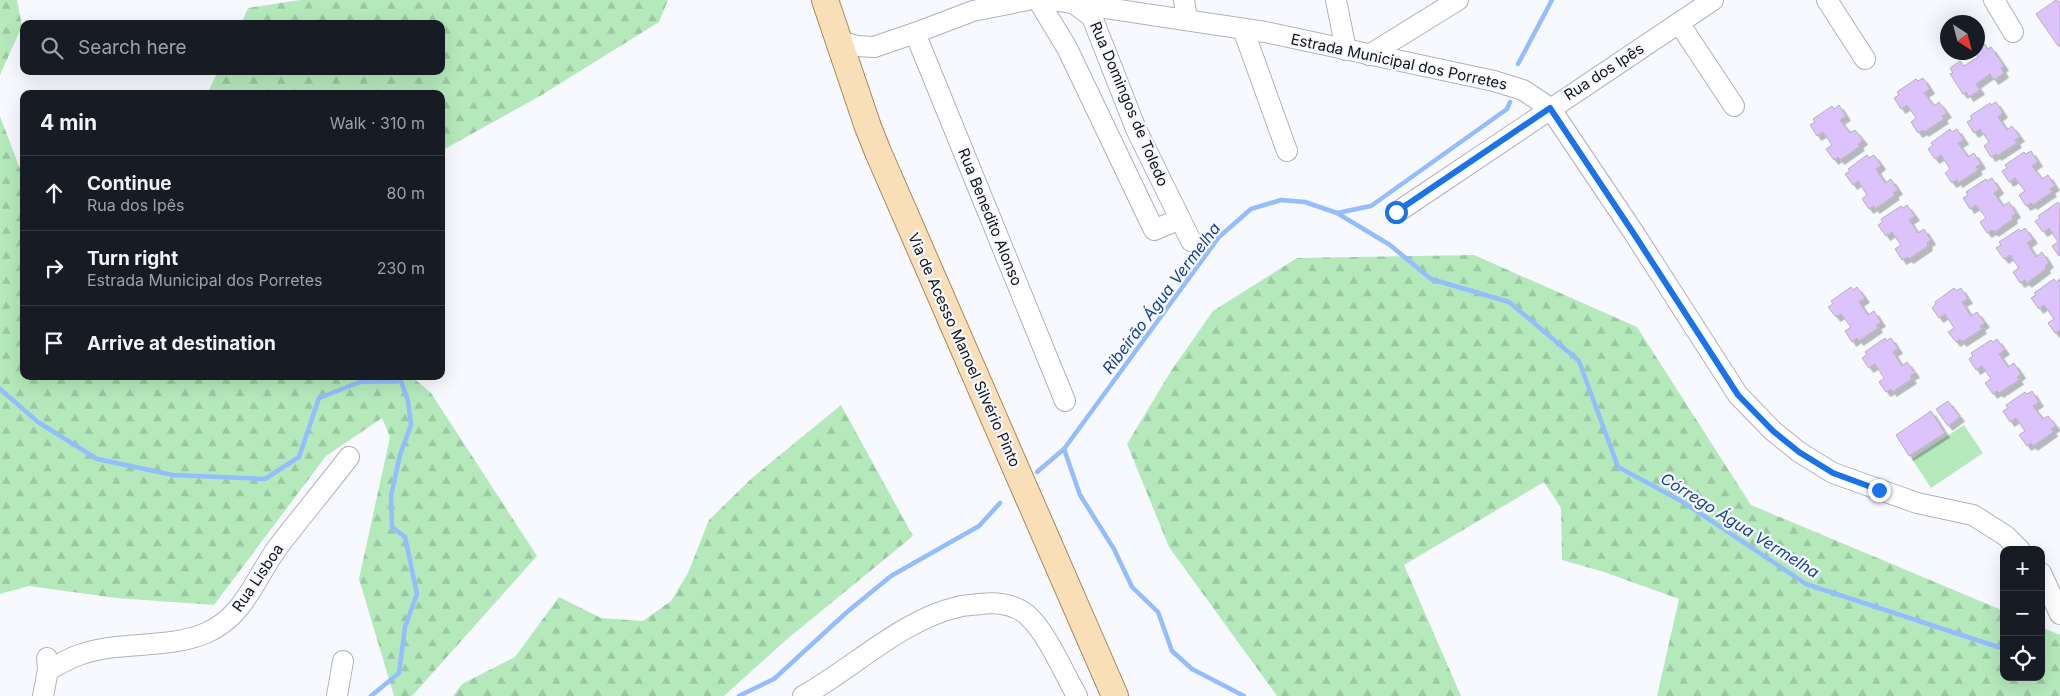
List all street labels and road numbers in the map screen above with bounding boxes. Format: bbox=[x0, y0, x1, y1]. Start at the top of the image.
street label: Rua Domingos de Toledo bbox=[1086, 19, 1173, 189]
street label: Estrada Municipal dos Porretes bbox=[1289, 29, 1509, 94]
street label: Rua dos Ipês bbox=[1560, 39, 1647, 104]
street label: Rua Benedito Alonso bbox=[954, 145, 1027, 288]
street label: Via de Acesso Manoel Silvério Pinto bbox=[904, 230, 1025, 470]
street label: Rua Lisboa bbox=[228, 540, 287, 615]

